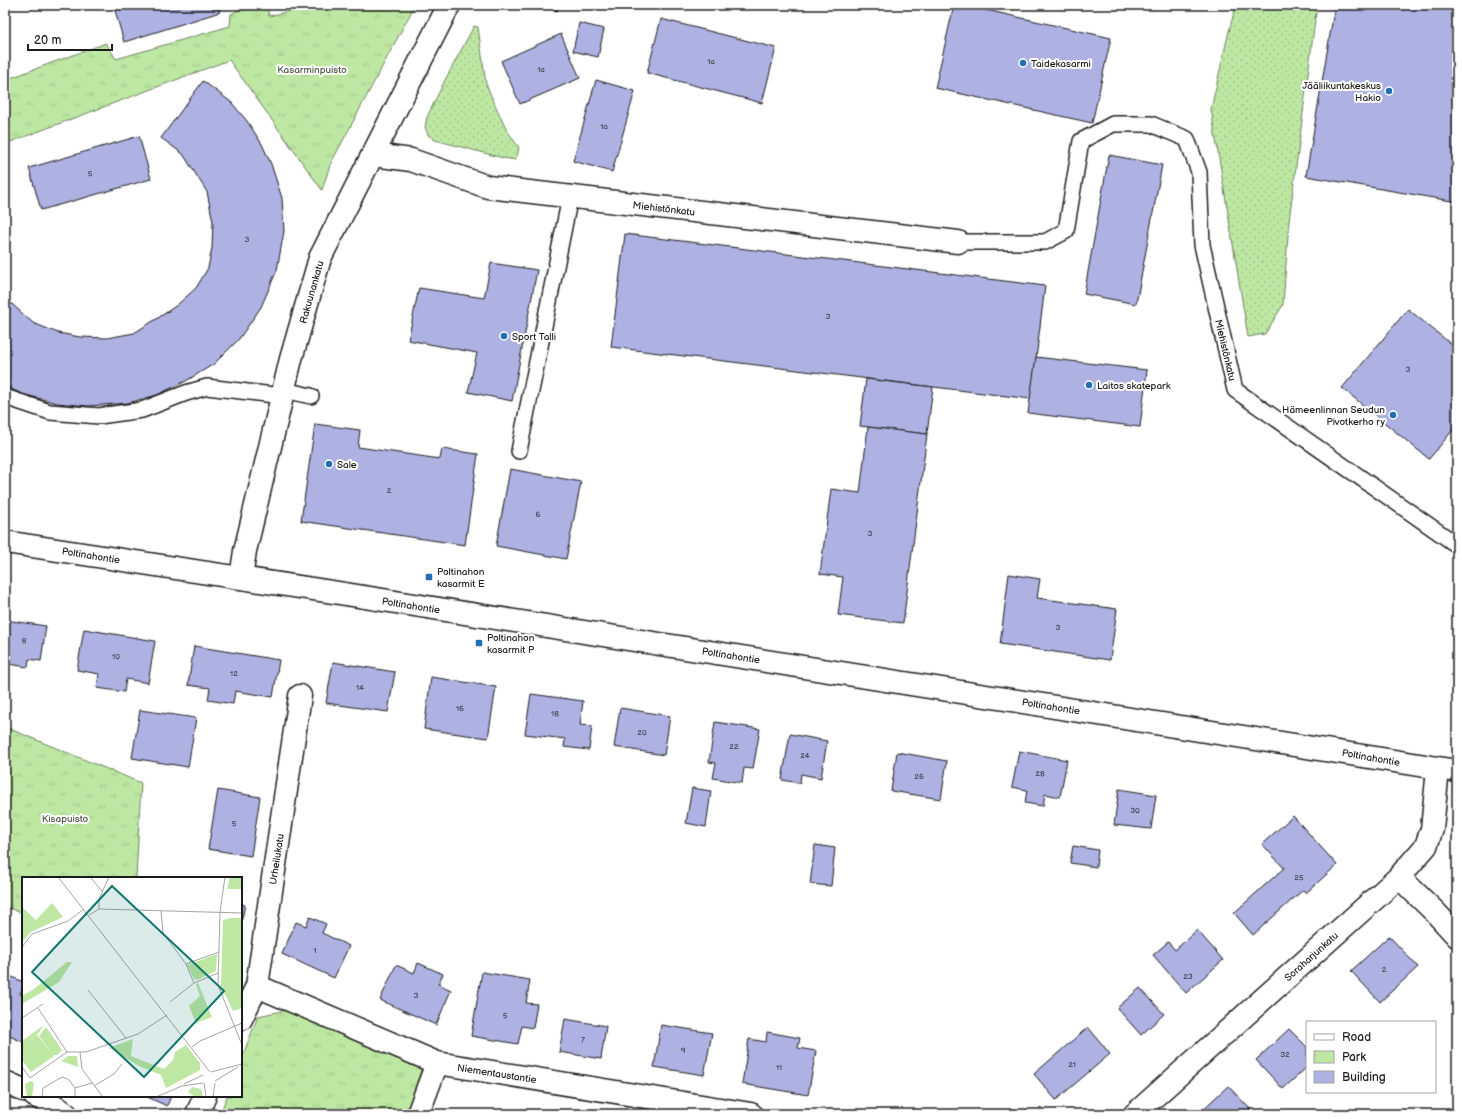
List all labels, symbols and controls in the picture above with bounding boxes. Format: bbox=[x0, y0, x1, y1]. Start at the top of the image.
scale bar bbox=[28, 26, 112, 52]
text: 20 m bbox=[34, 33, 61, 48]
house number: 1a bbox=[707, 57, 715, 66]
marker: Taidekasarmi bbox=[1018, 58, 1028, 68]
place label: Taidekasarmi bbox=[1031, 58, 1091, 70]
park label: Kasarminpuisto bbox=[277, 64, 347, 76]
house number: 1a bbox=[537, 65, 545, 74]
place label: Jääliikuntakeskus Hakio bbox=[1302, 80, 1381, 104]
marker: Jääliikuntakeskus Hakio bbox=[1384, 86, 1394, 96]
house number: 1a bbox=[600, 122, 608, 131]
house number: 5 bbox=[88, 169, 93, 178]
street label: Miehistönkatu bbox=[632, 199, 696, 219]
house number: 3 bbox=[245, 235, 250, 244]
street label: Rakuunankatu bbox=[297, 260, 327, 325]
house number: 3 bbox=[826, 312, 831, 321]
street label: Miehistönkatu bbox=[1212, 318, 1238, 382]
marker: Sport Talli bbox=[499, 331, 509, 341]
place label: Sport Talli bbox=[512, 331, 556, 343]
house number: 3 bbox=[1406, 365, 1411, 374]
marker: Laitos skatepark bbox=[1084, 380, 1094, 390]
place label: Laitos skatepark bbox=[1097, 380, 1171, 392]
place label: Hämeenlinnan Seudun Pivotkerho ry bbox=[1282, 404, 1385, 428]
marker: Hämeenlinnan Seudun Pivotkerho ry bbox=[1388, 410, 1398, 420]
marker: Sale bbox=[324, 459, 334, 469]
place label: Sale bbox=[337, 459, 357, 471]
house number: 2 bbox=[387, 486, 392, 495]
house number: 6 bbox=[536, 510, 541, 519]
house number: 3 bbox=[868, 529, 873, 538]
street label: Poltinahontie bbox=[61, 545, 121, 567]
place label: Poltinahon kasarmit E bbox=[437, 566, 485, 590]
marker: Poltinahon kasarmit E bbox=[424, 572, 434, 582]
street label: Poltinahontie bbox=[381, 595, 441, 617]
house number: 3 bbox=[1056, 623, 1061, 632]
place label: Poltinahon kasarmit P bbox=[487, 632, 535, 656]
house number: 8 bbox=[22, 636, 27, 645]
marker: Poltinahon kasarmit P bbox=[474, 638, 484, 648]
street label: Poltinahontie bbox=[701, 645, 761, 667]
house number: 10 bbox=[112, 652, 120, 661]
house number: 12 bbox=[230, 669, 238, 678]
house number: 14 bbox=[356, 683, 364, 692]
street label: Poltinahontie bbox=[1021, 696, 1081, 718]
house number: 16 bbox=[456, 704, 464, 713]
house number: 18 bbox=[551, 709, 559, 718]
house number: 20 bbox=[637, 728, 647, 737]
house number: 22 bbox=[729, 742, 739, 751]
street label: Poltinahontie bbox=[1341, 747, 1401, 769]
house number: 24 bbox=[800, 751, 810, 760]
house number: 28 bbox=[1035, 769, 1045, 778]
house number: 26 bbox=[914, 772, 924, 781]
house number: 30 bbox=[1130, 806, 1140, 815]
park label: Kisapuisto bbox=[42, 813, 89, 825]
house number: 5 bbox=[232, 819, 237, 828]
street label: Urheilukatu bbox=[267, 833, 287, 886]
house number: 25 bbox=[1294, 873, 1304, 882]
inset map bbox=[22, 877, 242, 1097]
street label: Soraharjunkatu bbox=[1282, 929, 1341, 984]
house number: 1 bbox=[313, 946, 317, 955]
house number: 2 bbox=[1382, 965, 1387, 974]
house number: 23 bbox=[1183, 972, 1193, 981]
house number: 3 bbox=[414, 991, 419, 1000]
house number: 5 bbox=[503, 1011, 508, 1020]
legend bbox=[1306, 1021, 1436, 1093]
text: Road bbox=[1342, 1030, 1371, 1045]
house number: 7 bbox=[581, 1035, 585, 1044]
house number: 9 bbox=[681, 1046, 686, 1055]
house number: 32 bbox=[1280, 1050, 1290, 1059]
text: Park bbox=[1342, 1050, 1366, 1065]
house number: 21 bbox=[1068, 1060, 1076, 1069]
street label: Niementaustantie bbox=[456, 1062, 537, 1086]
house number: 11 bbox=[776, 1063, 782, 1072]
text: Building bbox=[1342, 1070, 1386, 1085]

